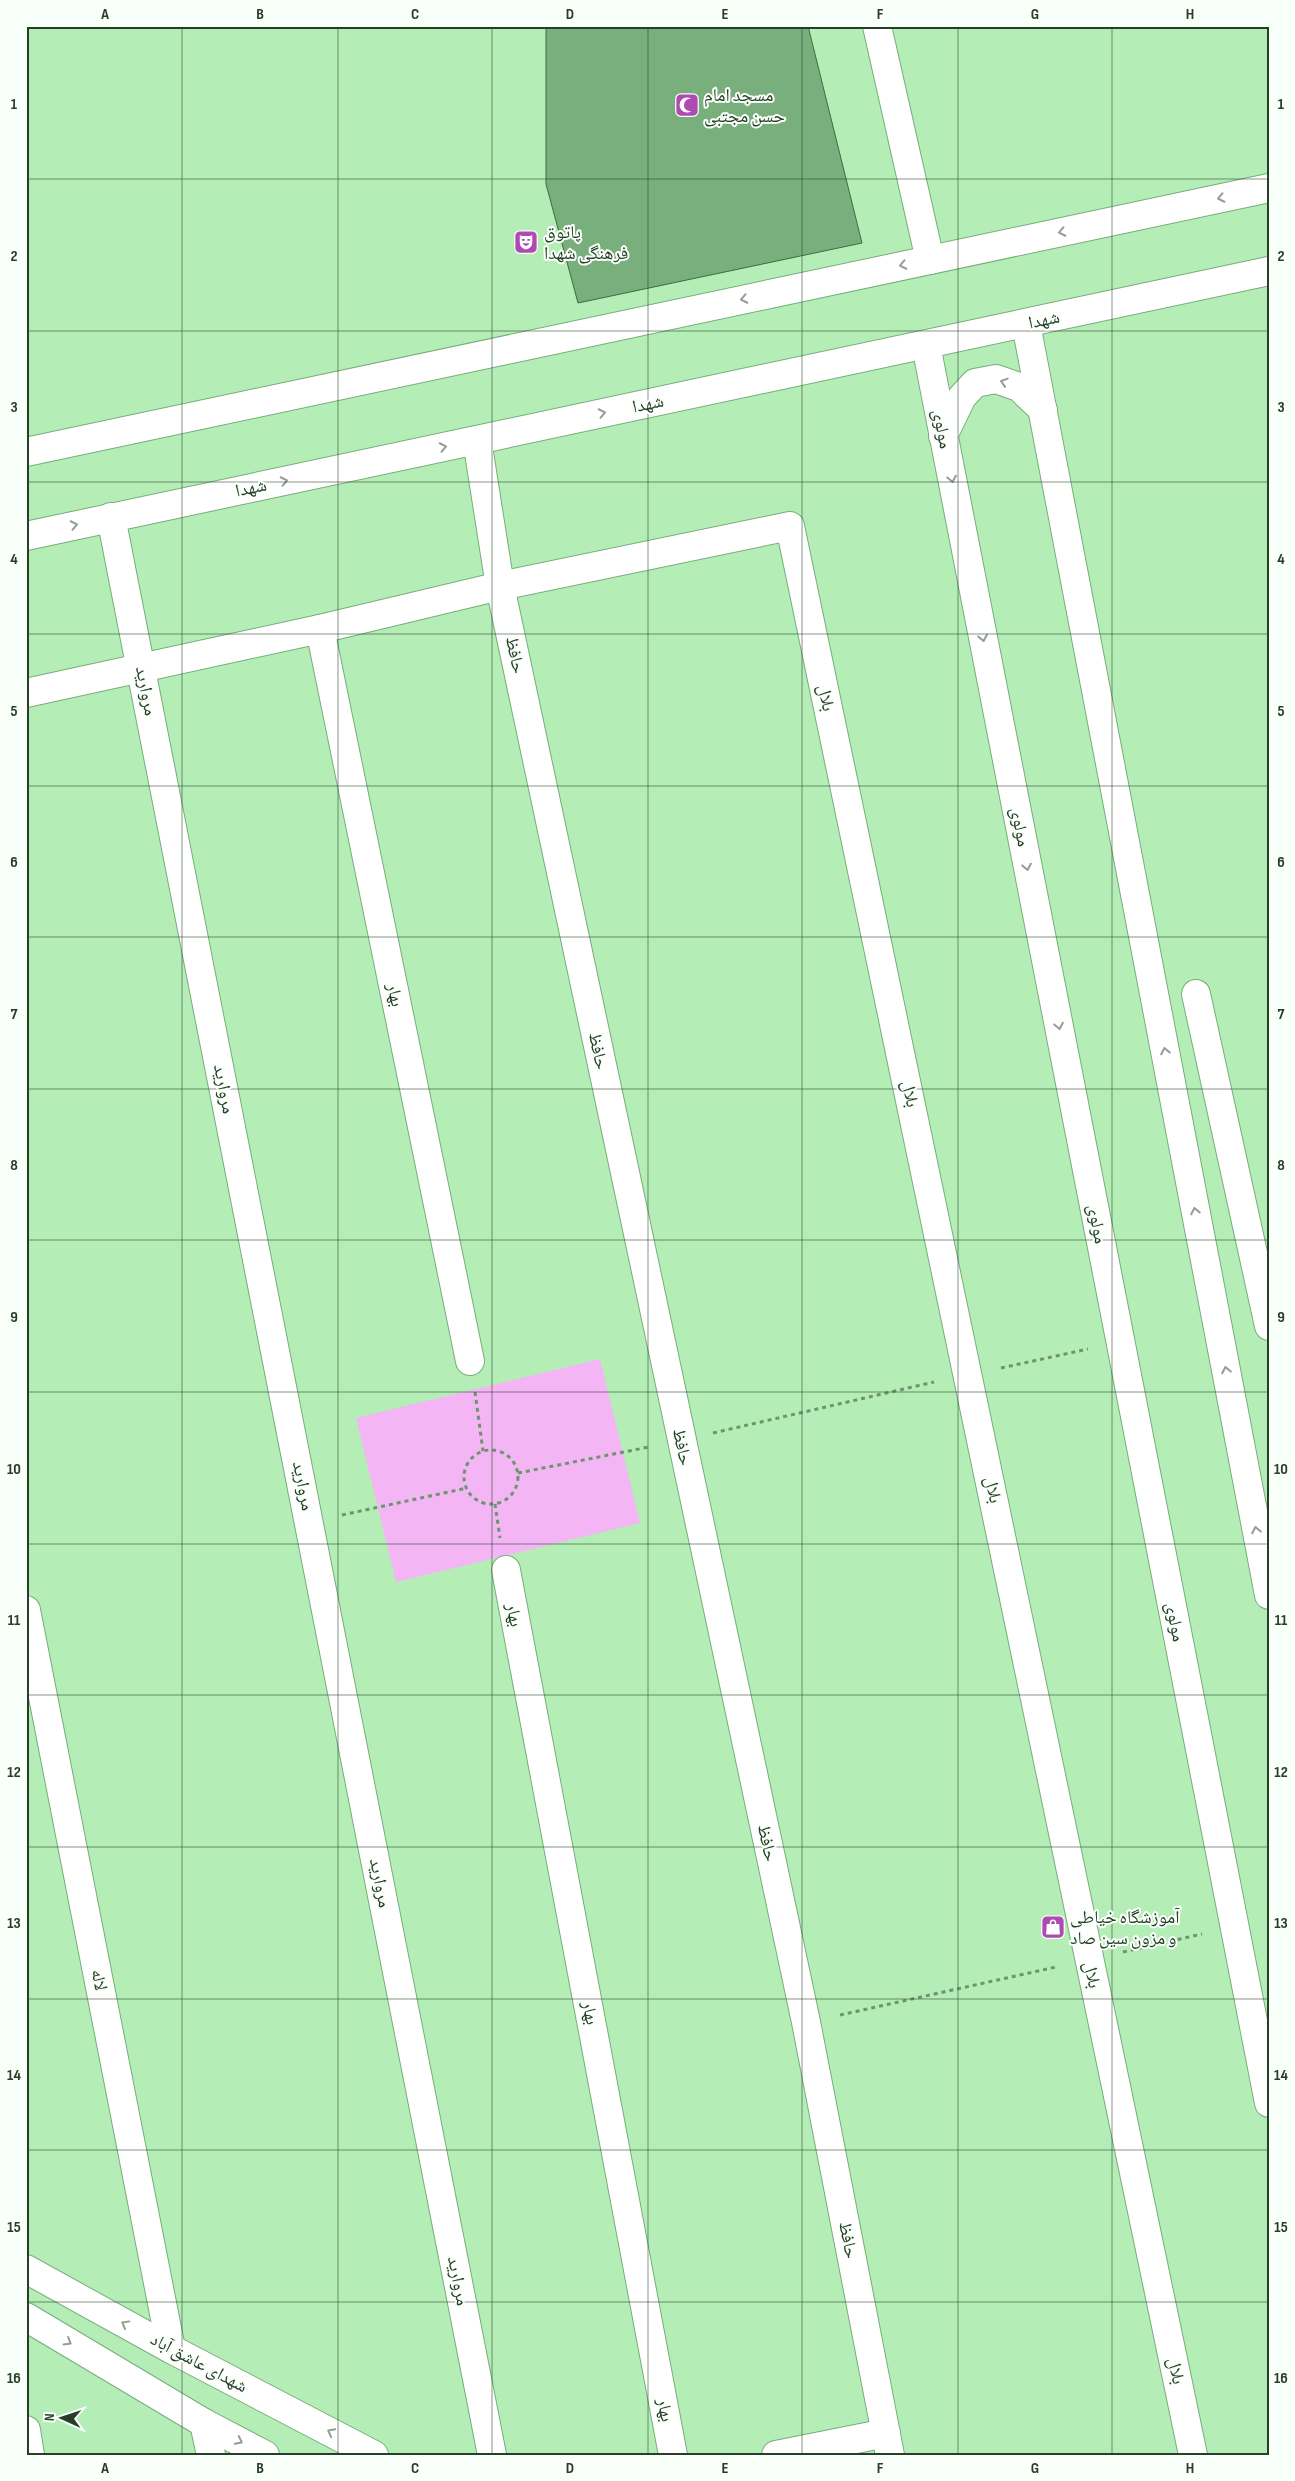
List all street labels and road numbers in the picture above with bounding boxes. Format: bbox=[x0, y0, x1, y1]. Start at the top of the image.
street label: شهدا bbox=[1026, 306, 1062, 334]
street label: شهدا bbox=[630, 390, 666, 418]
street label: مولوی bbox=[928, 407, 956, 451]
street label: شهدا bbox=[233, 474, 269, 502]
street label: حافظ bbox=[501, 634, 529, 676]
street label: مروارید bbox=[131, 665, 161, 717]
street label: بلال bbox=[813, 683, 839, 713]
street label: مولوی bbox=[1006, 805, 1034, 849]
street label: بهار bbox=[382, 980, 408, 1009]
street label: حافظ bbox=[584, 1030, 612, 1072]
street label: مروارید bbox=[209, 1063, 239, 1115]
street label: بلال bbox=[897, 1079, 923, 1109]
street label: مولوی bbox=[1083, 1202, 1111, 1246]
street label: حافظ bbox=[668, 1426, 696, 1468]
street label: مروارید bbox=[288, 1460, 318, 1512]
street label: بلال bbox=[980, 1475, 1006, 1505]
street label: مولوی bbox=[1161, 1600, 1189, 1644]
street label: بهار bbox=[501, 1601, 527, 1628]
street label: حافظ bbox=[753, 1822, 781, 1864]
street label: مروارید bbox=[365, 1857, 395, 1909]
street label: بلال bbox=[1079, 1960, 1105, 1990]
street label: لاله bbox=[87, 1968, 111, 1992]
street label: بهار bbox=[577, 1999, 603, 2026]
street label: حافظ bbox=[834, 2220, 862, 2260]
street label: مروارید bbox=[443, 2255, 473, 2307]
street label: شهدای عاشق آباد bbox=[147, 2329, 251, 2397]
street label: بلال bbox=[1163, 2356, 1189, 2386]
street label: بهار bbox=[652, 2396, 678, 2423]

